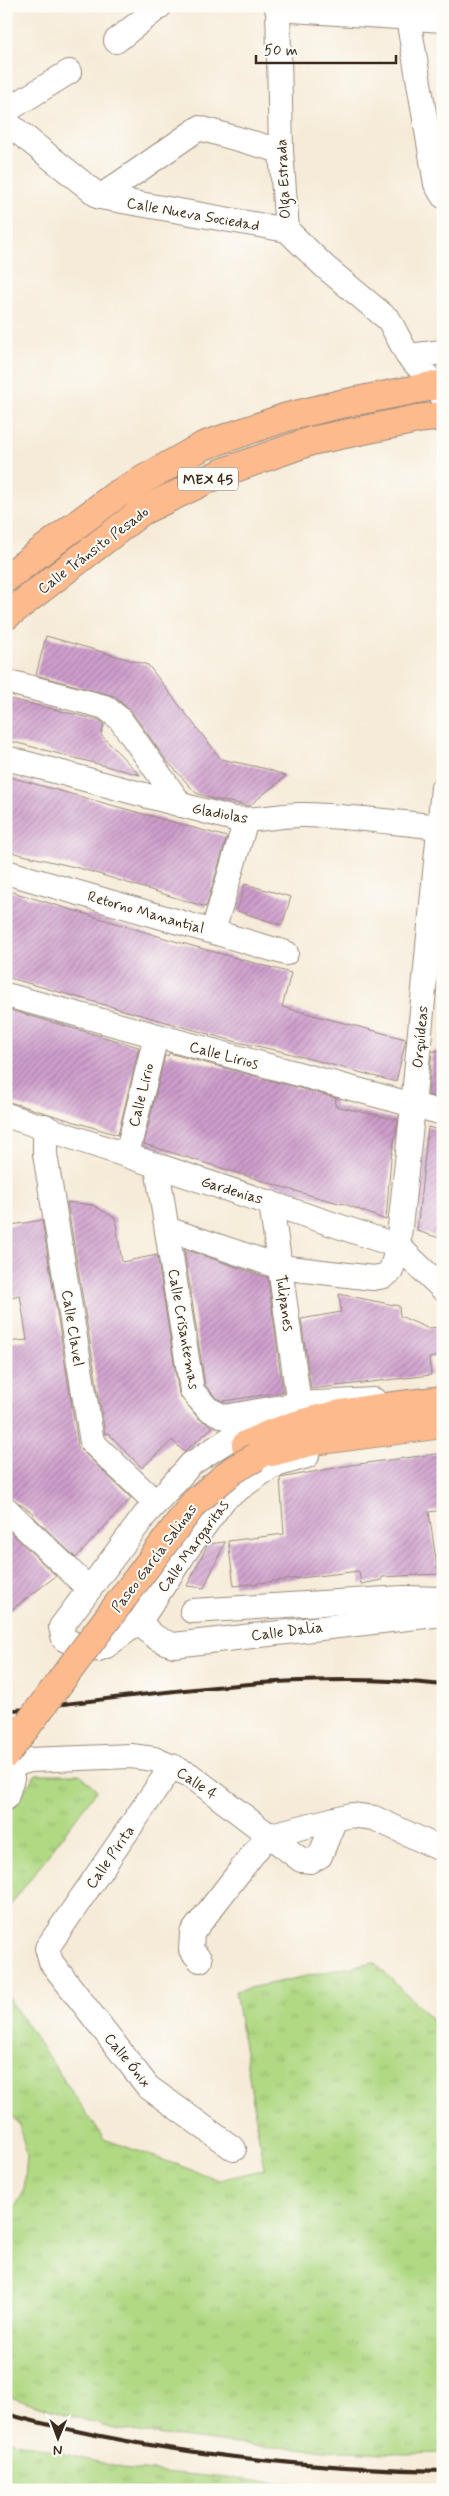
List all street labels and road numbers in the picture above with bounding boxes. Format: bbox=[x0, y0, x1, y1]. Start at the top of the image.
street label: Olga Estrada bbox=[272, 138, 297, 220]
street label: Calle Nueva Sociedad bbox=[125, 193, 261, 237]
road number: MEX 45 bbox=[178, 468, 238, 490]
street label: Calle Tránsito Pesado bbox=[34, 502, 153, 599]
street label: Gladiolas bbox=[190, 799, 250, 829]
street label: Retorno Manantial bbox=[85, 887, 206, 939]
street label: Orquídeas bbox=[408, 1005, 434, 1069]
street label: Calle Lirios bbox=[187, 1037, 261, 1075]
street label: Calle Lirio bbox=[124, 1061, 160, 1129]
street label: Gardenias bbox=[198, 1172, 265, 1210]
street label: Calle Crisantemas bbox=[163, 1267, 204, 1391]
street label: Tulipanes bbox=[270, 1274, 298, 1333]
street label: Calle Clavel bbox=[56, 1289, 88, 1368]
street label: Calle Margaritas bbox=[154, 1496, 235, 1597]
street label: Paseo García Salinas bbox=[107, 1500, 202, 1617]
street label: Calle Dalia bbox=[250, 1618, 324, 1646]
street label: Calle 4 bbox=[172, 1763, 221, 1805]
street label: Calle Pirita bbox=[82, 1822, 140, 1893]
street label: Calle Ónix bbox=[99, 2029, 155, 2092]

